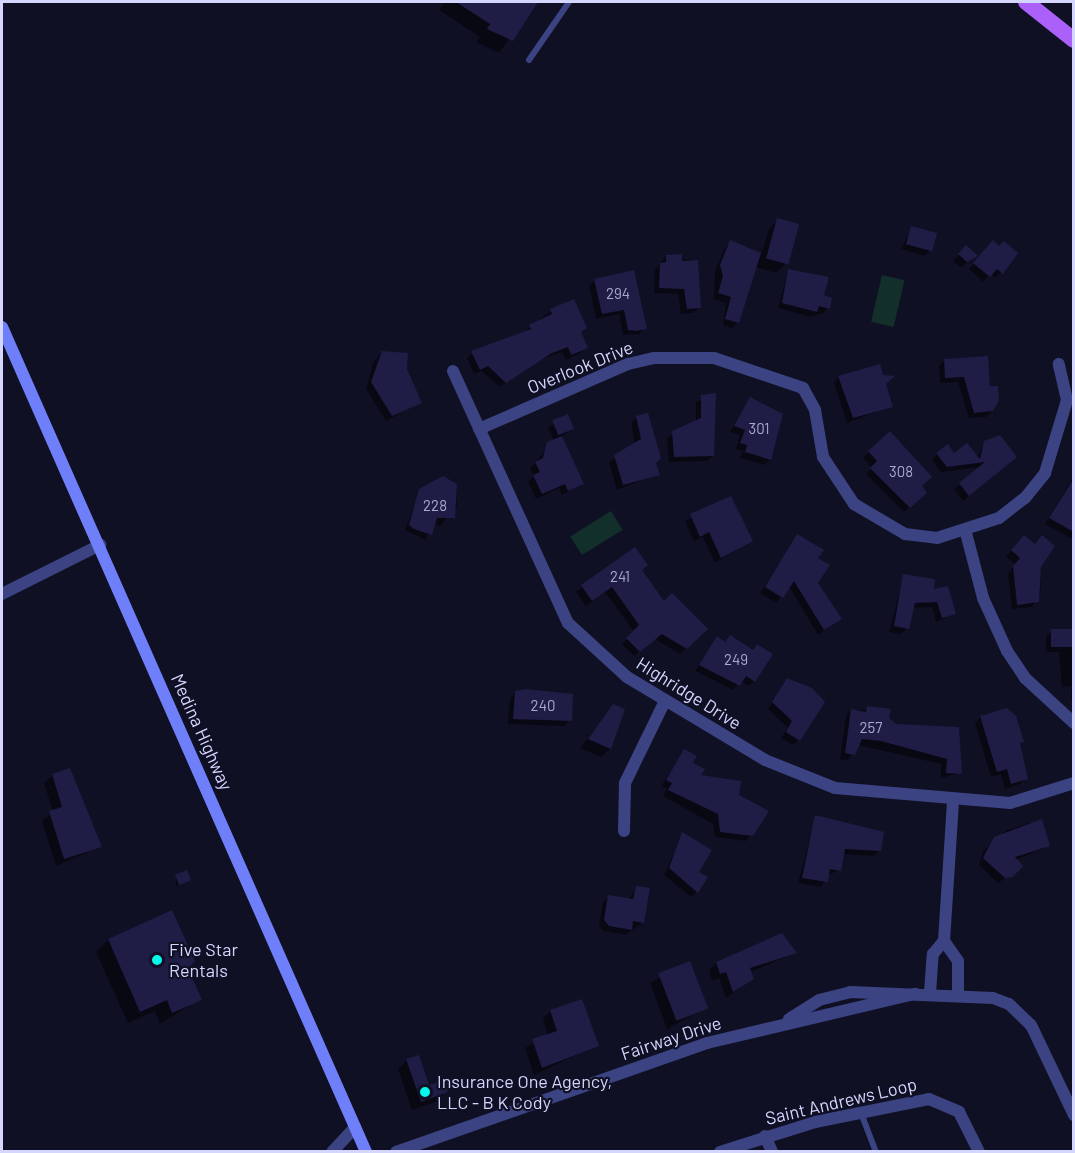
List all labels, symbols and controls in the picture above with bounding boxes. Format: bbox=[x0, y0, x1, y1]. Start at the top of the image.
house number: 294 bbox=[606, 285, 630, 303]
street label: Overlook Drive bbox=[524, 336, 636, 398]
house number: 301 bbox=[748, 420, 770, 438]
house number: 308 bbox=[889, 463, 913, 481]
house number: 228 bbox=[423, 497, 447, 515]
house number: 241 bbox=[610, 568, 630, 586]
house number: 249 bbox=[724, 651, 748, 669]
street label: Highridge Drive bbox=[633, 652, 745, 734]
street label: Medina Highway bbox=[167, 670, 237, 794]
house number: 240 bbox=[531, 697, 555, 715]
house number: 257 bbox=[860, 719, 882, 737]
place label: Five Star Rentals bbox=[169, 939, 238, 982]
marker: Five Star Rentals bbox=[150, 953, 164, 967]
street label: Fairway Drive bbox=[618, 1012, 724, 1064]
place label: Insurance One Agency, LLC - B K Cody bbox=[437, 1071, 612, 1114]
street label: Saint Andrews Loop bbox=[763, 1073, 919, 1129]
marker: Insurance One Agency, LLC - B K Cody bbox=[418, 1085, 432, 1099]

